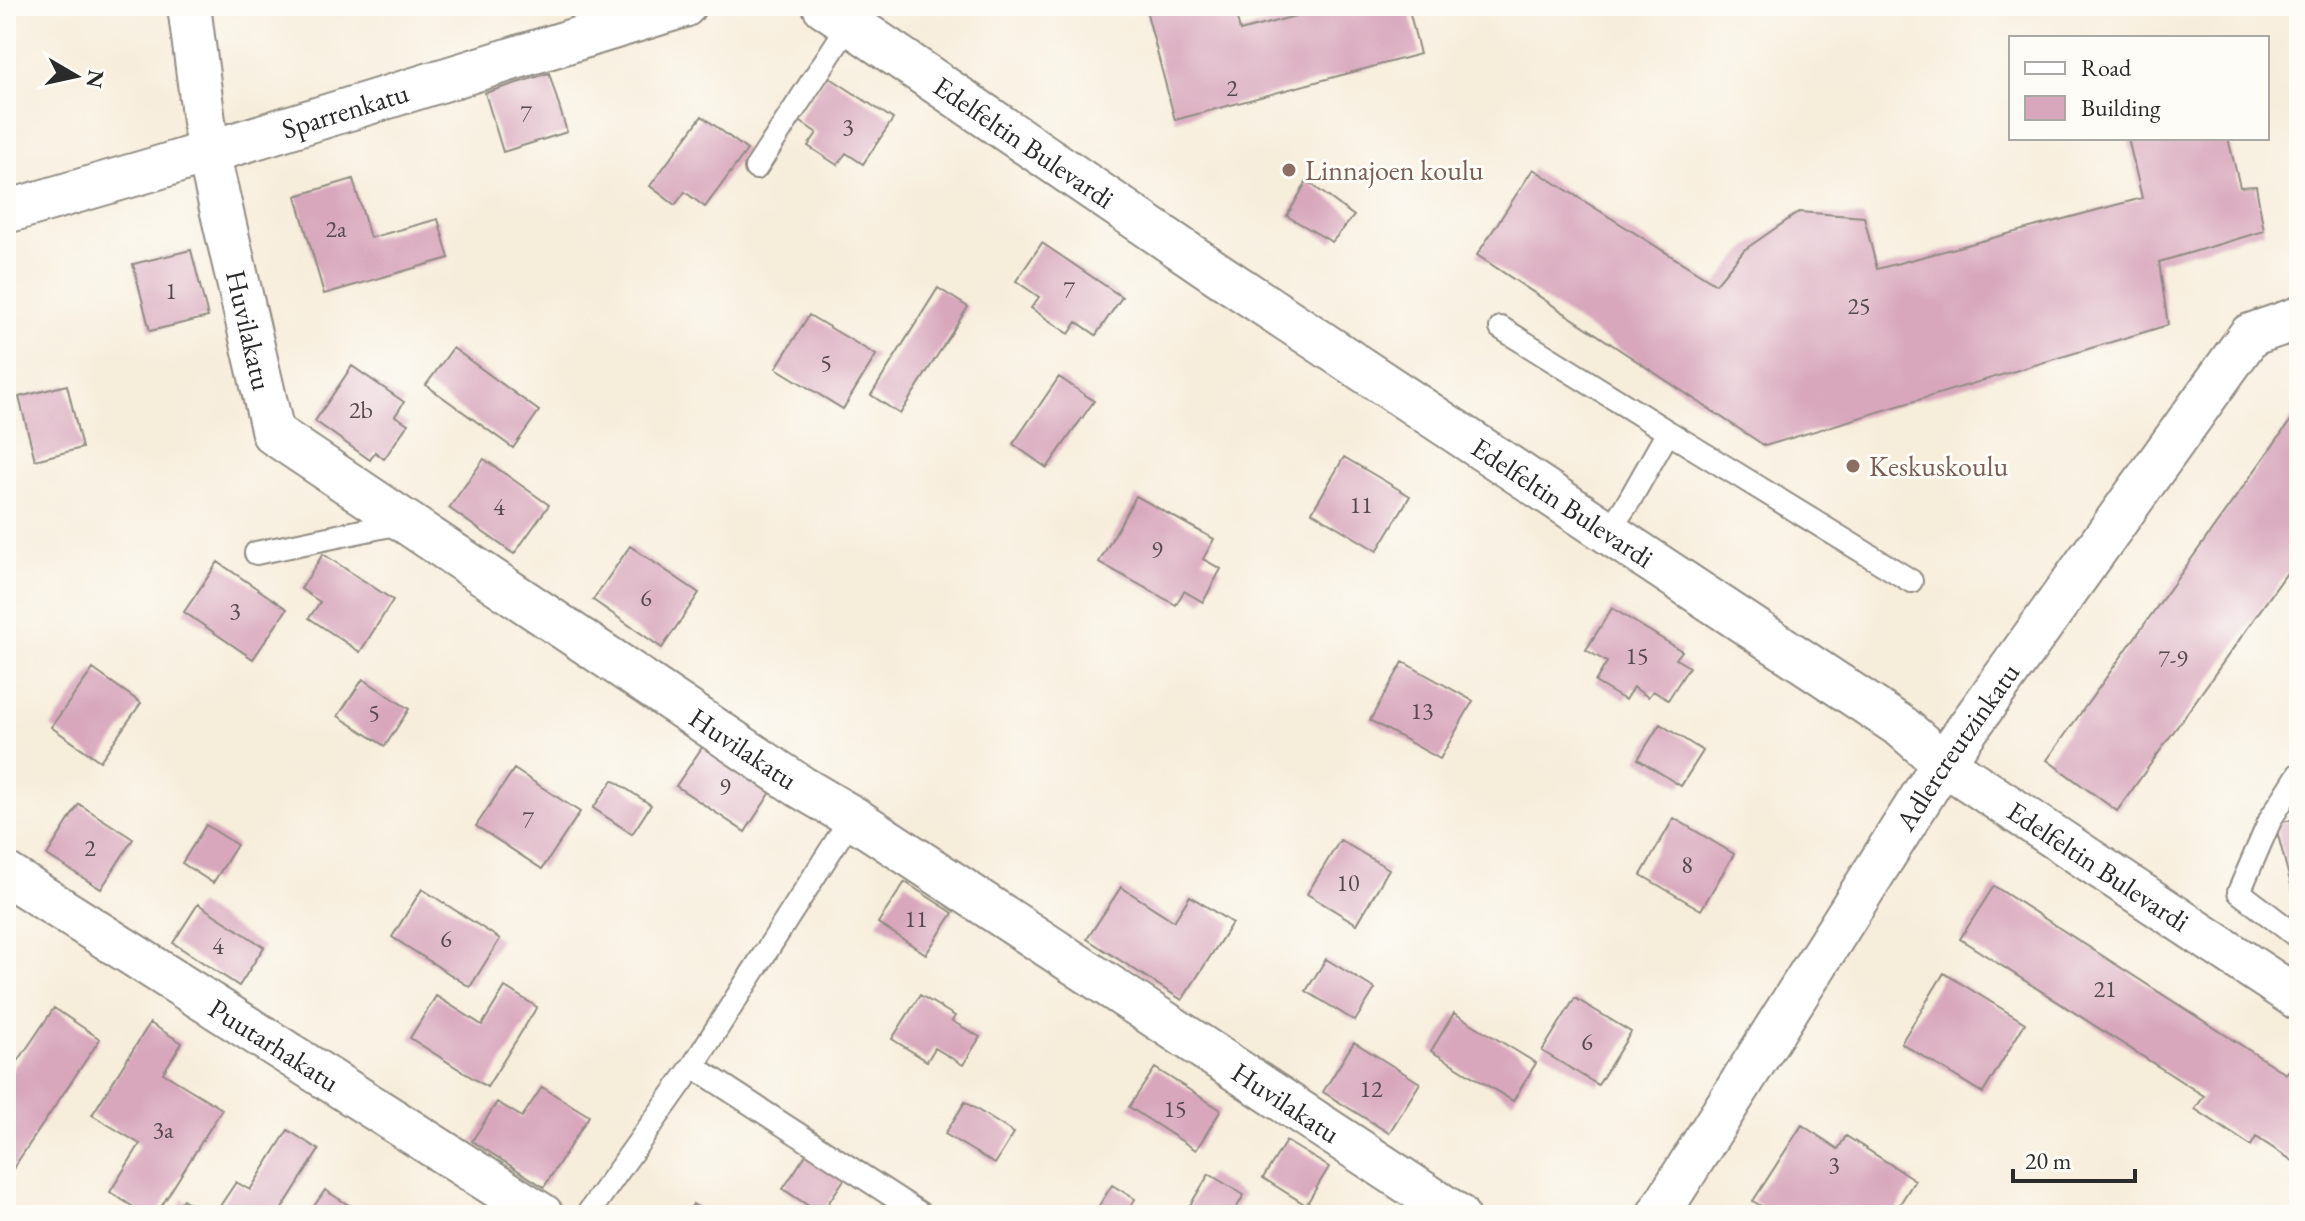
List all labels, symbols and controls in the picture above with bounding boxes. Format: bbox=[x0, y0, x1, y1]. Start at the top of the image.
north arrow bbox=[36, 36, 116, 116]
legend bbox=[2009, 36, 2269, 140]
text: Road bbox=[2081, 52, 2132, 83]
text: N bbox=[80, 68, 111, 90]
street label: Edelfeltin Bulevardi bbox=[927, 68, 1122, 216]
house number: 2 bbox=[1226, 72, 1238, 103]
street label: Sparrenkatu bbox=[277, 74, 413, 147]
text: Building bbox=[2081, 92, 2161, 123]
house number: 7 bbox=[520, 98, 532, 129]
house number: 3 bbox=[842, 111, 854, 142]
place label: Linnajoen koulu bbox=[1305, 152, 1484, 188]
marker: Linnajoen koulu bbox=[1280, 161, 1298, 179]
house number: 2a bbox=[325, 213, 347, 244]
street label: Huvilakatu bbox=[218, 266, 281, 394]
house number: 7 bbox=[1063, 274, 1075, 305]
house number: 1 bbox=[165, 275, 177, 306]
house number: 25 bbox=[1847, 290, 1871, 321]
house number: 5 bbox=[820, 347, 832, 378]
house number: 2b bbox=[349, 394, 373, 425]
street label: Edelfeltin Bulevardi bbox=[1465, 429, 1661, 576]
place label: Keskuskoulu bbox=[1869, 448, 2008, 484]
marker: Keskuskoulu bbox=[1844, 457, 1862, 475]
house number: 11 bbox=[1349, 489, 1373, 520]
house number: 4 bbox=[493, 491, 505, 522]
house number: 9 bbox=[1151, 534, 1163, 565]
house number: 6 bbox=[640, 582, 652, 613]
house number: 3 bbox=[229, 595, 241, 626]
house number: 15 bbox=[1625, 640, 1649, 671]
house number: 7-9 bbox=[2158, 643, 2188, 674]
street label: Adlercreutzinkatu bbox=[1887, 655, 2027, 838]
house number: 13 bbox=[1410, 695, 1434, 726]
house number: 5 bbox=[368, 697, 380, 728]
street label: Huvilakatu bbox=[683, 699, 804, 798]
house number: 9 bbox=[719, 771, 731, 802]
street label: Edelfeltin Bulevardi bbox=[2001, 793, 2197, 939]
house number: 7 bbox=[522, 804, 534, 835]
house number: 2 bbox=[84, 832, 96, 863]
house number: 8 bbox=[1681, 849, 1693, 880]
house number: 10 bbox=[1336, 867, 1360, 898]
house number: 11 bbox=[904, 903, 928, 934]
house number: 6 bbox=[440, 923, 452, 954]
house number: 4 bbox=[212, 930, 224, 961]
house number: 21 bbox=[2093, 973, 2117, 1004]
street label: Puutarhakatu bbox=[202, 990, 347, 1100]
house number: 6 bbox=[1581, 1026, 1593, 1057]
street label: Huvilakatu bbox=[1225, 1054, 1347, 1151]
house number: 12 bbox=[1359, 1073, 1383, 1104]
house number: 15 bbox=[1163, 1093, 1187, 1124]
house number: 3a bbox=[152, 1114, 174, 1145]
scale bar bbox=[2013, 1133, 2135, 1183]
text: 20 m bbox=[2025, 1145, 2072, 1176]
house number: 3 bbox=[1828, 1149, 1840, 1180]

